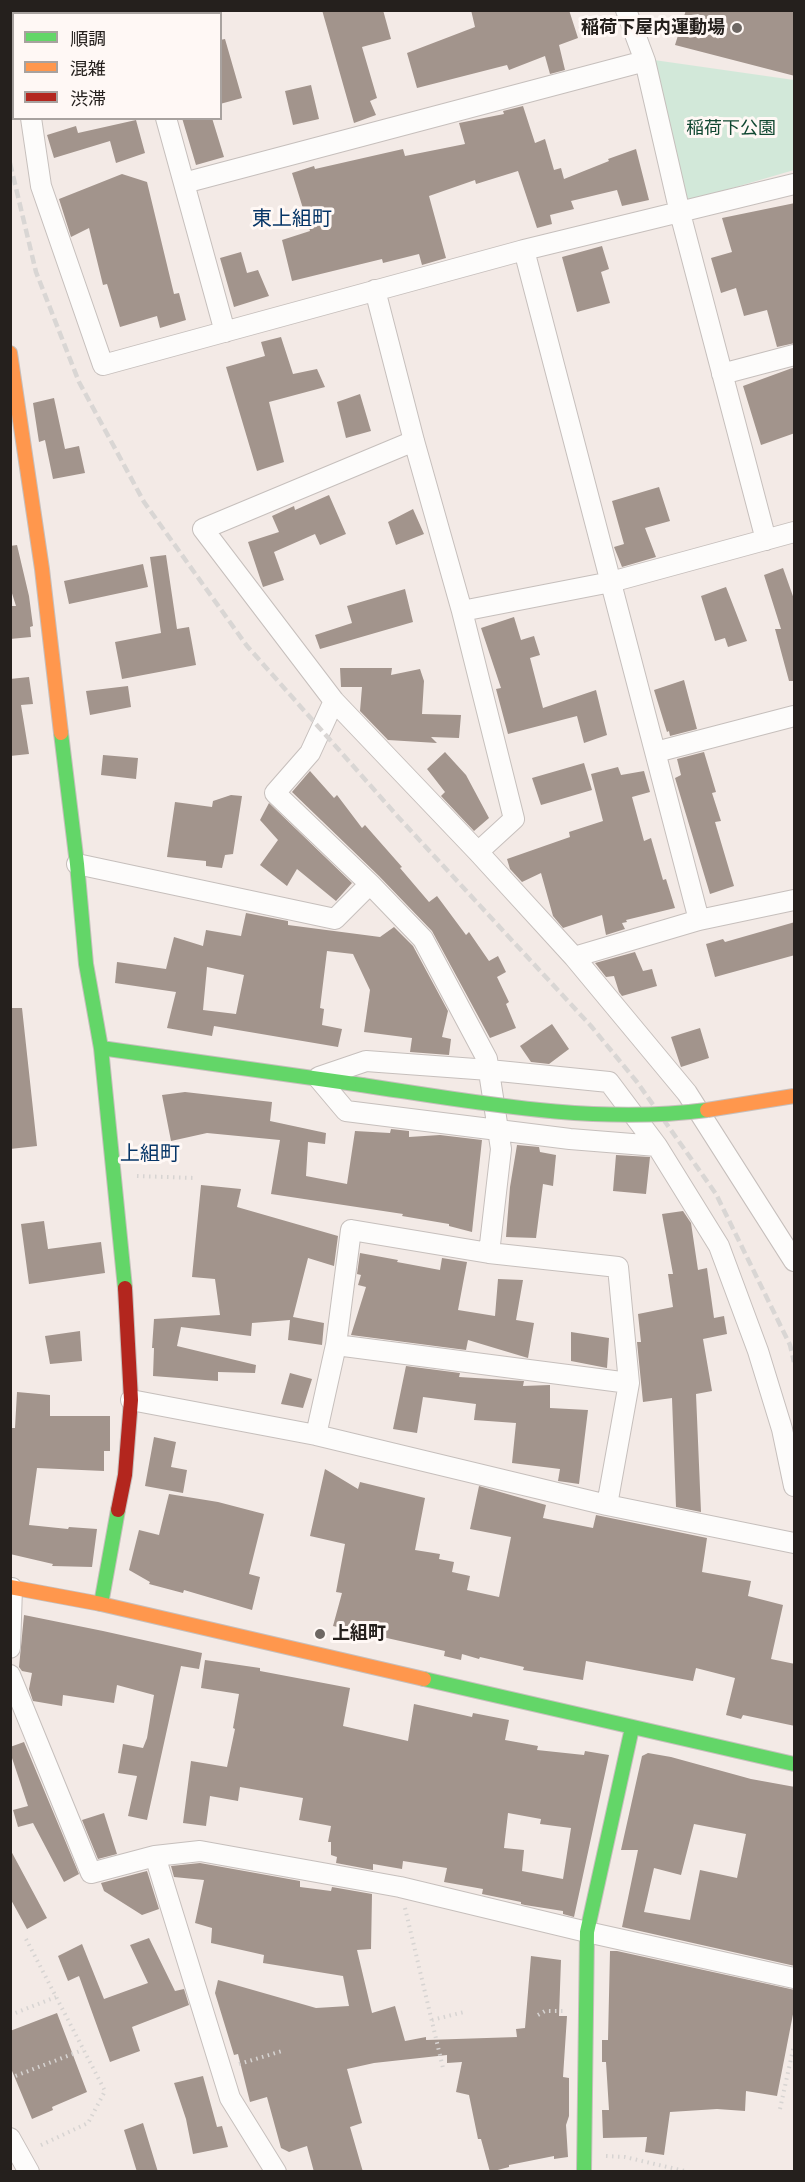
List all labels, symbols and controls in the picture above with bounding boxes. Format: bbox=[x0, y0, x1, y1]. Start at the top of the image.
legend bbox=[12, 12, 222, 120]
place label: 稲荷下屋内運動場 bbox=[581, 17, 725, 39]
marker: 稲荷下屋内運動場 bbox=[730, 21, 744, 35]
text: 順調 bbox=[70, 28, 106, 50]
text: 混雑 bbox=[70, 58, 106, 80]
text: 渋滞 bbox=[70, 88, 106, 110]
park label: 稲荷下公園 bbox=[686, 118, 776, 140]
district label: 東上組町 bbox=[252, 208, 332, 232]
district label: 上組町 bbox=[120, 1143, 180, 1167]
place label: 上組町 bbox=[332, 1623, 386, 1645]
marker: 上組町 bbox=[313, 1627, 327, 1641]

